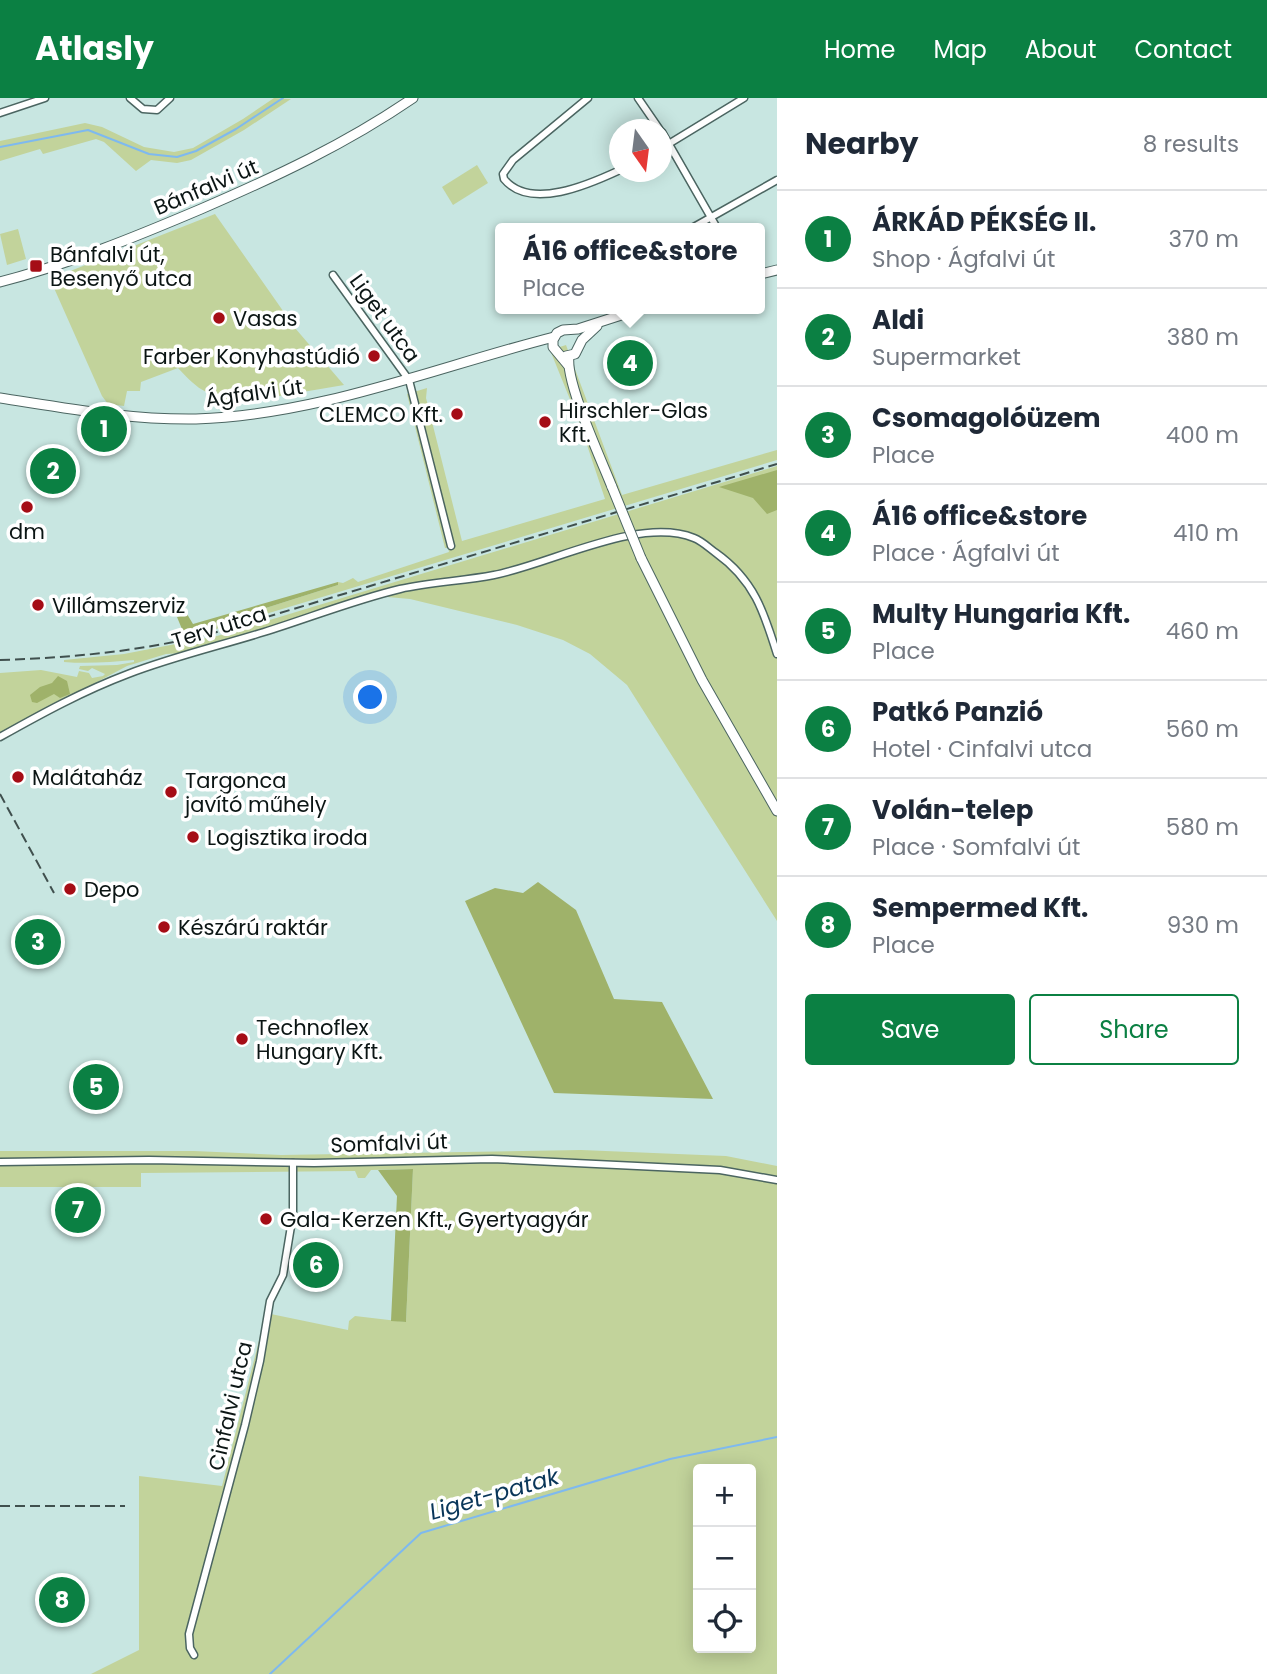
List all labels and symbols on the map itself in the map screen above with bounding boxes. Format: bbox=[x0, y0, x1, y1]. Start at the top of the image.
north arrow bbox=[609, 119, 672, 182]
street label: Bánfalvi út bbox=[150, 152, 262, 222]
place label: Bánfalvi út, Besenyő utca bbox=[50, 240, 192, 293]
marker: Bánfalvi út, Besenyő utca bbox=[28, 258, 44, 274]
street label: Liget utca bbox=[343, 268, 427, 368]
place label: Vasas bbox=[233, 304, 298, 333]
marker: Vasas bbox=[211, 310, 227, 326]
pin: 4 bbox=[607, 337, 653, 389]
place label: Farber Konyhastúdió bbox=[143, 342, 360, 371]
marker: Farber Konyhastúdió bbox=[366, 348, 382, 364]
street label: Ágfalvi út bbox=[203, 372, 305, 414]
place label: Hirschler-Glas Kft. bbox=[559, 396, 708, 449]
place label: CLEMCO Kft. bbox=[319, 400, 443, 429]
pin: 1 bbox=[81, 403, 127, 455]
marker: CLEMCO Kft. bbox=[449, 406, 465, 422]
marker: Hirschler-Glas Kft. bbox=[537, 414, 553, 430]
pin: 2 bbox=[30, 445, 76, 497]
marker: dm bbox=[19, 499, 35, 515]
place label: dm bbox=[9, 517, 45, 546]
place label: Villámszerviz bbox=[52, 591, 185, 620]
marker: Villámszerviz bbox=[30, 597, 46, 613]
street label: Terv utca bbox=[168, 599, 270, 655]
your location bbox=[353, 680, 387, 714]
place label: Malátaház bbox=[32, 763, 143, 792]
place label: Targonca javító műhely bbox=[184, 766, 327, 819]
marker: Malátaház bbox=[10, 769, 26, 785]
marker: Targonca javító műhely bbox=[163, 784, 179, 800]
place label: Logisztika iroda bbox=[207, 823, 368, 852]
marker: Logisztika iroda bbox=[185, 829, 201, 845]
place label: Depo bbox=[84, 875, 140, 904]
marker: Depo bbox=[62, 881, 78, 897]
place label: Készárú raktár bbox=[178, 913, 328, 942]
pin: 3 bbox=[15, 916, 61, 968]
marker: Készárú raktár bbox=[156, 919, 172, 935]
place label: Technoflex Hungary Kft. bbox=[256, 1013, 383, 1066]
marker: Technoflex Hungary Kft. bbox=[234, 1031, 250, 1047]
pin: 5 bbox=[73, 1061, 119, 1113]
street label: Somfalvi út bbox=[330, 1126, 448, 1160]
pin: 7 bbox=[55, 1184, 101, 1236]
place label: Gala-Kerzen Kft., Gyertyagyár bbox=[280, 1205, 589, 1234]
marker: Gala-Kerzen Kft., Gyertyagyár bbox=[258, 1211, 274, 1227]
pin: 6 bbox=[293, 1239, 339, 1291]
street label: Cinfalvi utca bbox=[201, 1339, 259, 1473]
water label: Liget-patak bbox=[426, 1460, 564, 1528]
pin: 8 bbox=[39, 1574, 85, 1626]

